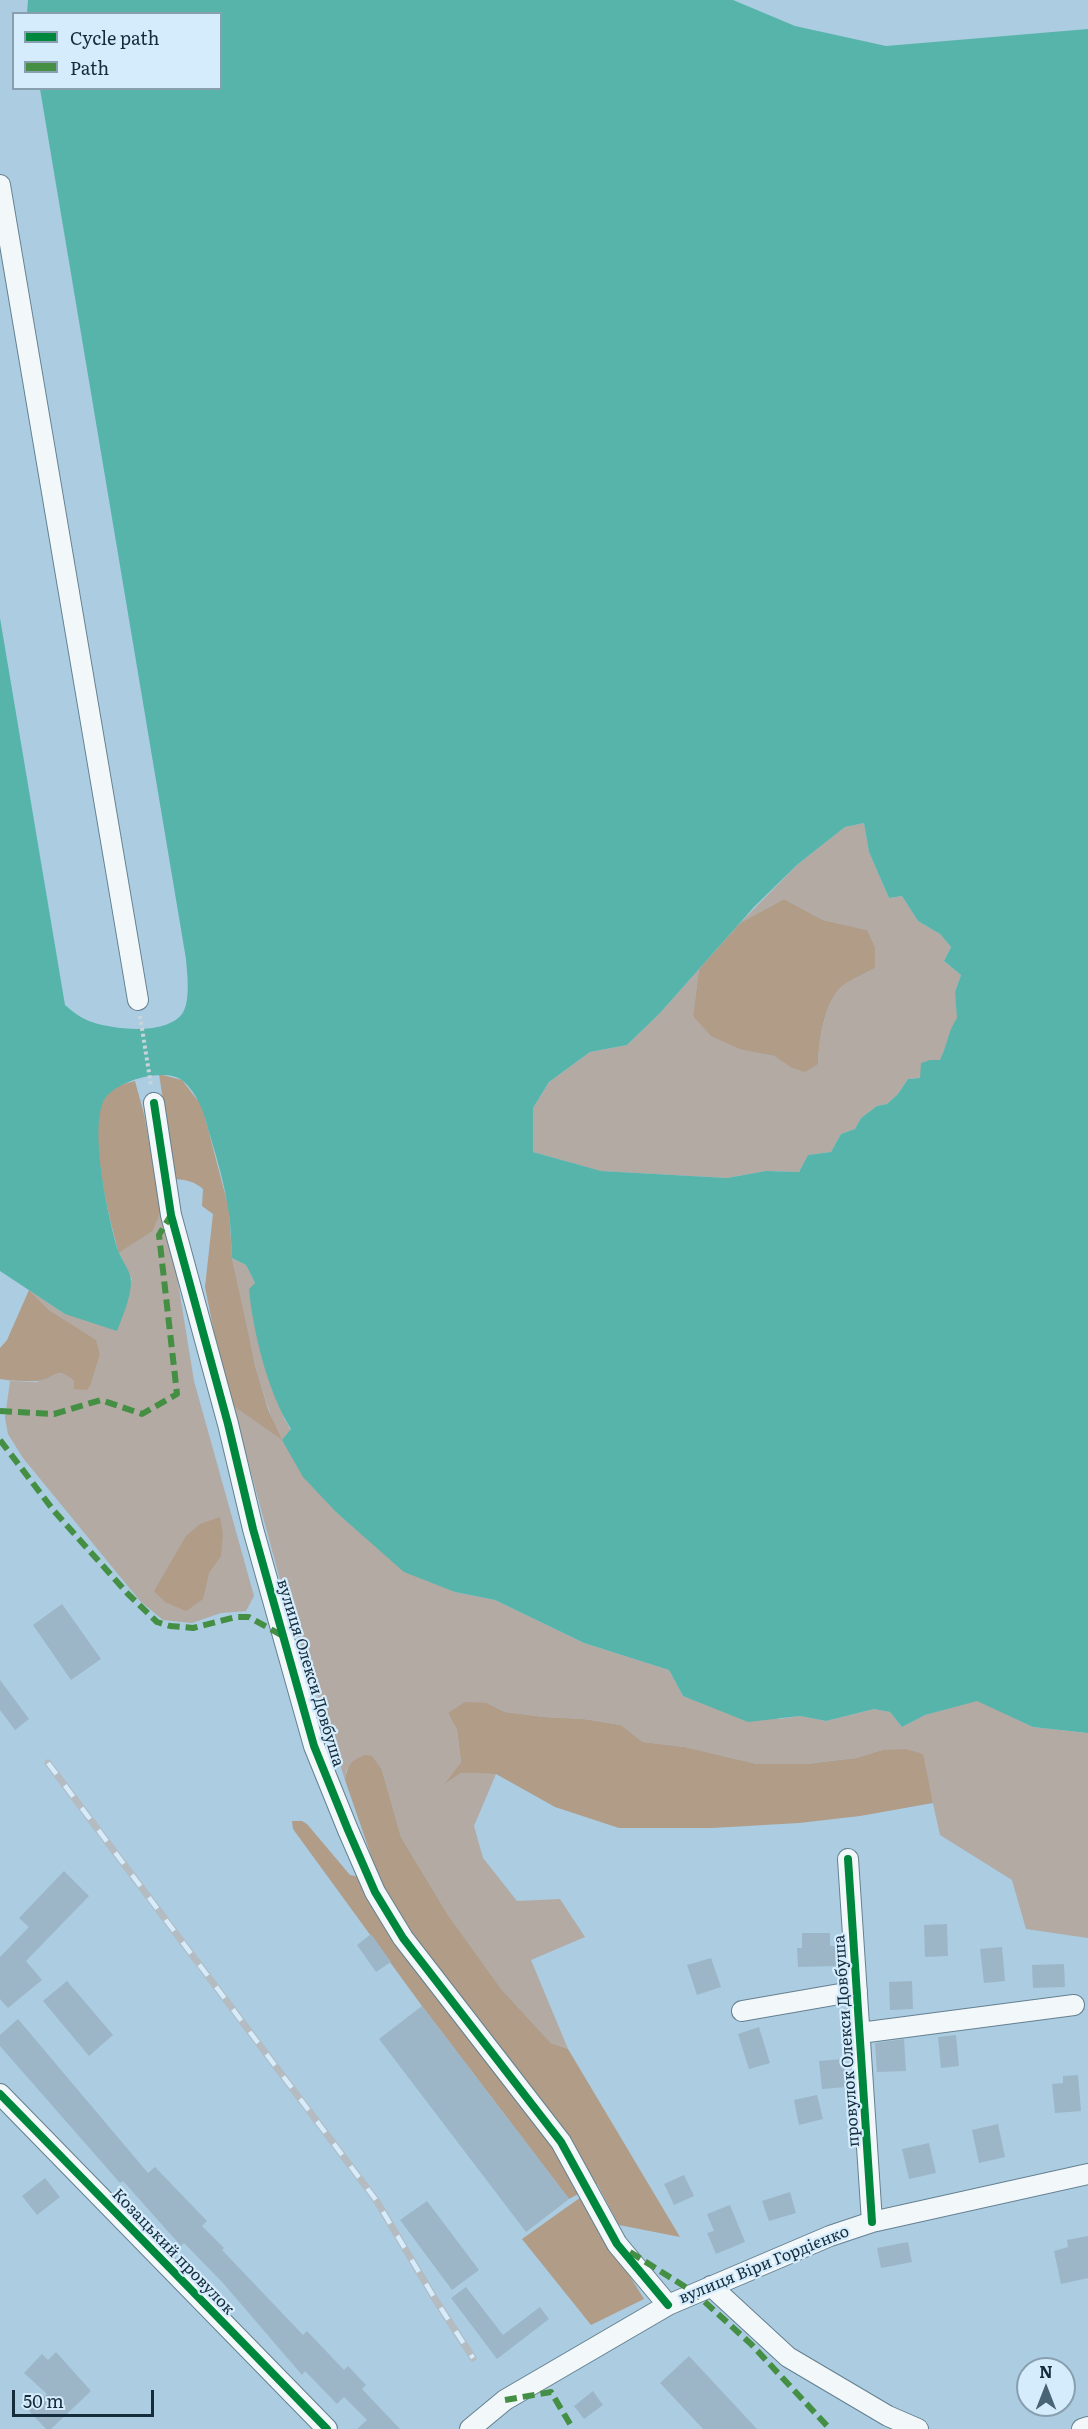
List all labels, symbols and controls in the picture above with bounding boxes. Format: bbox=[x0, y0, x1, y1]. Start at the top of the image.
legend bbox=[12, 12, 222, 90]
text: Cycle path bbox=[70, 24, 159, 51]
text: Path bbox=[70, 54, 109, 81]
street label: вулиця Олекси Довбуша bbox=[272, 1577, 348, 1769]
street label: провулок Олекси Довбуша bbox=[830, 1934, 864, 2148]
street label: Козацький провулок bbox=[108, 2185, 238, 2319]
street label: вулиця Віри Гордієнко bbox=[676, 2222, 852, 2308]
north arrow bbox=[1016, 2357, 1076, 2417]
text: N bbox=[1039, 2359, 1053, 2383]
scale bar bbox=[15, 2378, 158, 2416]
text: 50 m bbox=[23, 2387, 64, 2414]

